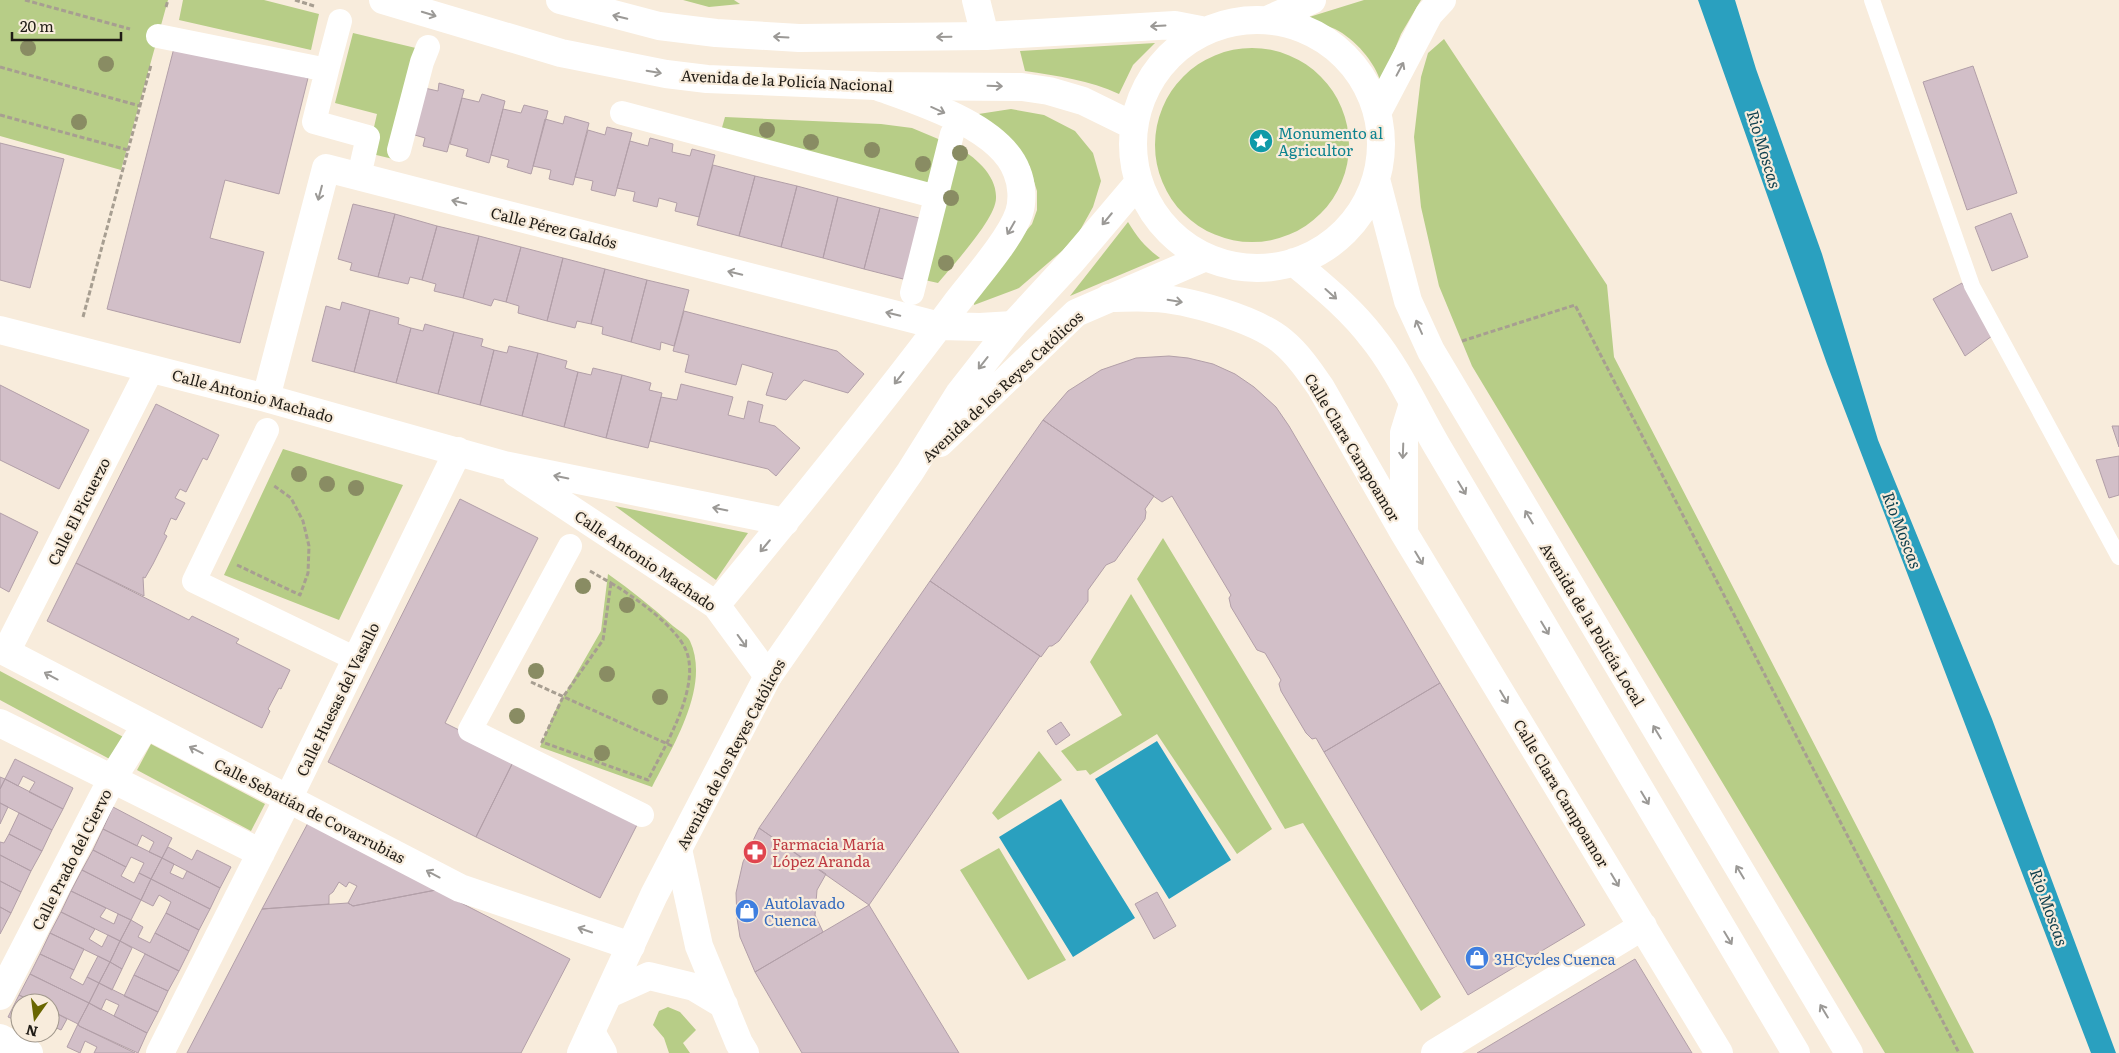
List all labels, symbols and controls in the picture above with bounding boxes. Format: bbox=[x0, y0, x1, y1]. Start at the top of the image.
one-way arrow bbox=[421, 9, 437, 19]
scale bar bbox=[12, 10, 121, 42]
one-way arrow bbox=[613, 12, 629, 21]
text: 20 m bbox=[20, 14, 54, 37]
one-way arrow bbox=[1150, 21, 1166, 30]
one-way arrow bbox=[773, 32, 789, 41]
one-way arrow bbox=[936, 32, 952, 42]
one-way arrow bbox=[1395, 62, 1405, 77]
street label: Avenida de la Policía Nacional bbox=[681, 63, 893, 97]
one-way arrow bbox=[646, 67, 662, 77]
one-way arrow bbox=[986, 82, 1002, 91]
one-way arrow bbox=[930, 105, 945, 115]
water label: Rio Moscas bbox=[1742, 107, 1788, 191]
place label: Monumento al Agricultor bbox=[1278, 121, 1383, 161]
place icon: Monumento al Agricultor bbox=[1248, 128, 1274, 154]
one-way arrow bbox=[315, 184, 324, 200]
one-way arrow bbox=[452, 197, 468, 206]
street label: Calle Pérez Galdós bbox=[488, 200, 620, 254]
one-way arrow bbox=[1102, 212, 1113, 225]
one-way arrow bbox=[1006, 221, 1016, 236]
one-way arrow bbox=[728, 268, 744, 277]
one-way arrow bbox=[1325, 288, 1338, 300]
one-way arrow bbox=[1167, 297, 1183, 307]
street label: Avenida de los Reyes Católicos bbox=[916, 305, 1088, 467]
one-way arrow bbox=[885, 309, 901, 318]
one-way arrow bbox=[1414, 320, 1424, 335]
one-way arrow bbox=[978, 356, 989, 369]
street label: Calle Antonio Machado bbox=[170, 362, 337, 428]
street label: Calle Clara Campoamor bbox=[1300, 368, 1406, 526]
one-way arrow bbox=[893, 371, 904, 384]
one-way arrow bbox=[1399, 443, 1408, 459]
street label: Calle El Picuerzo bbox=[41, 453, 115, 569]
one-way arrow bbox=[553, 471, 569, 481]
one-way arrow bbox=[1457, 481, 1467, 495]
water label: Rio Moscas bbox=[1877, 488, 1929, 572]
street label: Calle Antonio Machado bbox=[571, 504, 722, 616]
one-way arrow bbox=[712, 504, 728, 513]
one-way arrow bbox=[1524, 511, 1534, 525]
street label: Avenida de la Policía Local bbox=[1535, 538, 1651, 710]
one-way arrow bbox=[760, 539, 771, 552]
one-way arrow bbox=[1414, 551, 1425, 565]
street label: Calle Huesas del Vasallo bbox=[290, 618, 384, 780]
one-way arrow bbox=[1540, 621, 1550, 635]
one-way arrow bbox=[737, 633, 747, 647]
street label: Avenida de los Reyes Católicos bbox=[670, 654, 790, 853]
one-way arrow bbox=[44, 671, 59, 680]
one-way arrow bbox=[1499, 689, 1509, 703]
street label: Calle Clara Campoamor bbox=[1509, 714, 1615, 872]
one-way arrow bbox=[1652, 725, 1662, 739]
one-way arrow bbox=[188, 745, 203, 755]
street label: Calle Sebatián de Covarrubias bbox=[210, 752, 410, 868]
street label: Calle Prado del Ciervo bbox=[25, 784, 117, 934]
one-way arrow bbox=[1641, 791, 1651, 805]
place label: Farmacia María López Aranda bbox=[772, 832, 886, 872]
pharmacy icon: Farmacia María López Aranda bbox=[742, 839, 768, 865]
one-way arrow bbox=[1735, 865, 1745, 879]
water label: Rio Moscas bbox=[2025, 865, 2075, 949]
one-way arrow bbox=[426, 869, 441, 878]
one-way arrow bbox=[1611, 873, 1621, 887]
place label: Autolavado Cuenca bbox=[764, 891, 845, 931]
shop icon: Autolavado Cuenca bbox=[734, 898, 760, 924]
one-way arrow bbox=[578, 925, 593, 934]
one-way arrow bbox=[1724, 930, 1734, 944]
shop icon: 3HCycles Cuenca bbox=[1464, 945, 1490, 971]
place label: 3HCycles Cuenca bbox=[1494, 947, 1617, 970]
north arrow bbox=[10, 993, 60, 1043]
one-way arrow bbox=[1818, 1005, 1828, 1019]
text: N bbox=[23, 1020, 40, 1043]

